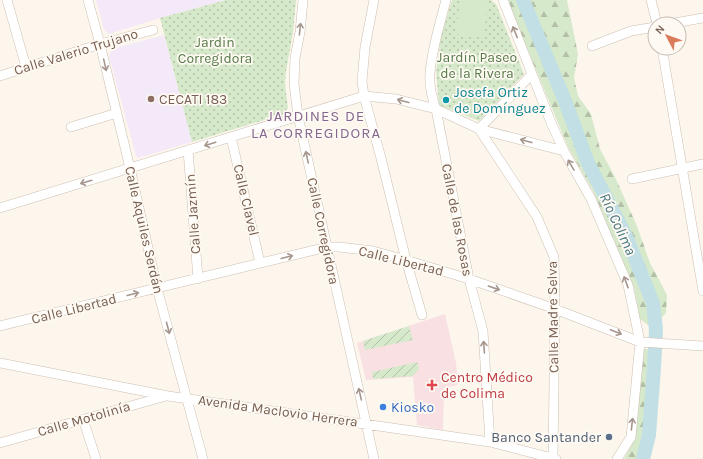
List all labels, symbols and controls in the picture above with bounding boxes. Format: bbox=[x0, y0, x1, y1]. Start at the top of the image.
north arrow bbox=[647, 16, 687, 56]
one-way arrow bbox=[297, 23, 304, 36]
text: N bbox=[652, 23, 667, 37]
street label: Calle Valerio Trujano bbox=[12, 25, 140, 79]
one-way arrow bbox=[511, 27, 519, 39]
park label: Jardin Corregidora bbox=[178, 34, 252, 67]
park label: Jardín Paseo de la Rivera bbox=[437, 49, 517, 82]
one-way arrow bbox=[102, 58, 110, 71]
place label: Josefa Ortiz de Domínguez bbox=[454, 84, 546, 117]
place label: CECATI 183 bbox=[159, 91, 227, 108]
marker: CECATI 183 bbox=[146, 94, 156, 104]
marker: Josefa Ortiz de Domínguez bbox=[441, 95, 451, 105]
one-way arrow bbox=[396, 96, 409, 104]
district label: JARDINES DE LA CORREGIDORA bbox=[251, 107, 381, 142]
one-way arrow bbox=[520, 137, 533, 144]
one-way arrow bbox=[204, 140, 216, 148]
one-way arrow bbox=[303, 151, 311, 164]
one-way arrow bbox=[567, 159, 575, 171]
street label: Calle de las Rosas bbox=[438, 162, 476, 278]
street label: Calle Clavel bbox=[230, 163, 262, 237]
street label: Calle Aquiles Serdán bbox=[121, 165, 167, 295]
street label: Calle Jazmín bbox=[182, 173, 204, 255]
street label: Calle Corregidora bbox=[303, 176, 343, 286]
one-way arrow bbox=[80, 179, 93, 186]
water label: Río Colima bbox=[596, 190, 640, 258]
street label: Calle Libertad bbox=[357, 242, 445, 280]
one-way arrow bbox=[280, 253, 293, 260]
street label: Calle Madre Selva bbox=[544, 261, 562, 373]
one-way arrow bbox=[622, 277, 630, 289]
one-way arrow bbox=[487, 285, 500, 292]
street label: Calle Libertad bbox=[30, 290, 118, 328]
one-way arrow bbox=[126, 290, 139, 298]
one-way arrow bbox=[164, 321, 172, 334]
one-way arrow bbox=[609, 329, 621, 337]
one-way arrow bbox=[480, 341, 487, 354]
place label: Centro Médico de Colima bbox=[441, 369, 533, 402]
marker: Centro Médico de Colima bbox=[426, 379, 438, 391]
one-way arrow bbox=[355, 387, 363, 400]
street label: Avenida Maclovio Herrera bbox=[197, 391, 359, 431]
street label: Calle Motolinía bbox=[36, 398, 132, 440]
place label: Kiosko bbox=[391, 399, 434, 416]
marker: Kiosko bbox=[378, 402, 388, 412]
one-way arrow bbox=[629, 418, 636, 431]
place label: Banco Santander bbox=[491, 429, 602, 446]
marker: Banco Santander bbox=[604, 432, 614, 442]

